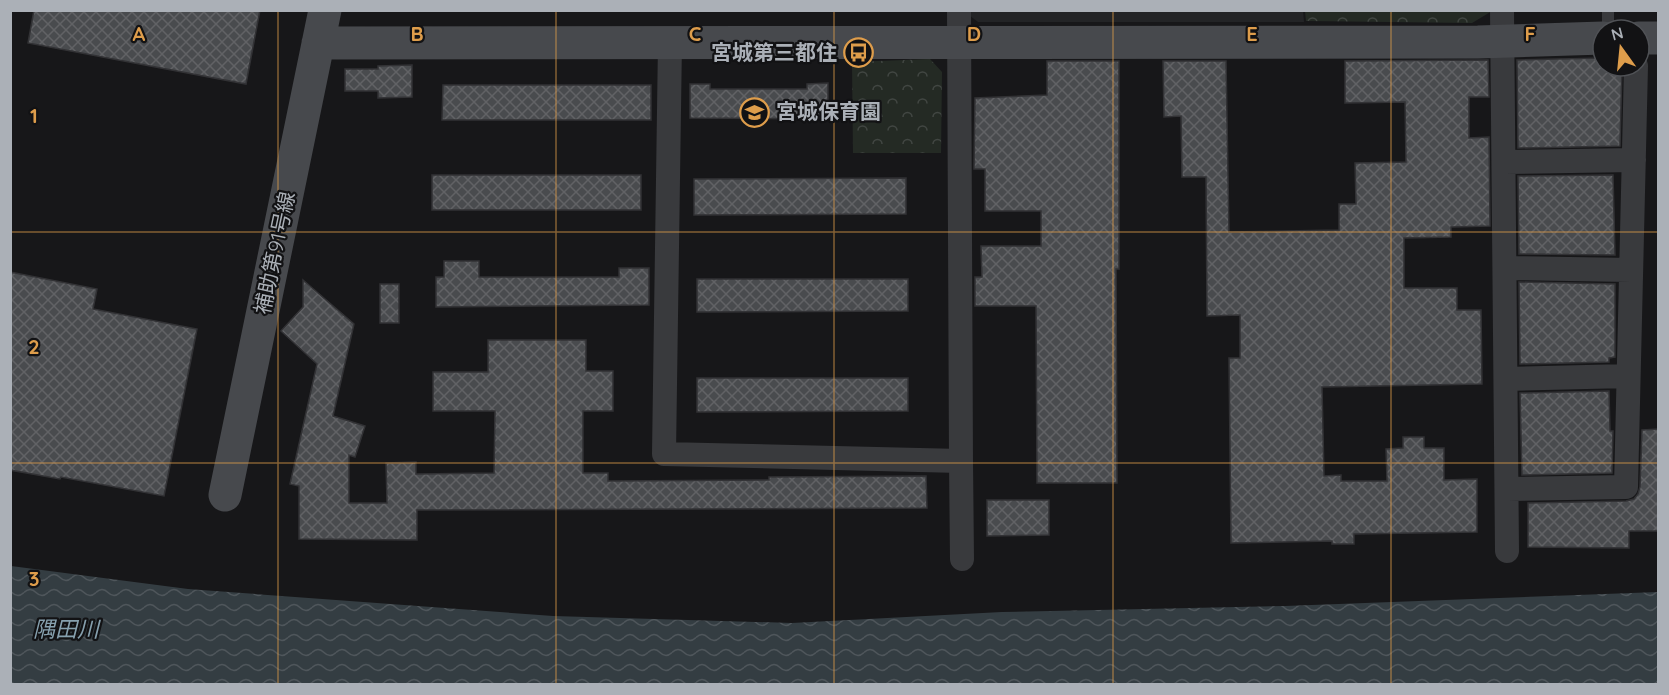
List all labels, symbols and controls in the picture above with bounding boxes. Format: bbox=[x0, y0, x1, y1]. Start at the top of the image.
north arrow bbox=[1591, 18, 1651, 78]
text: A bbox=[133, 21, 146, 46]
text: B bbox=[410, 21, 424, 46]
text: C bbox=[689, 21, 702, 46]
text: D bbox=[967, 21, 981, 46]
text: E bbox=[1246, 21, 1258, 46]
text: F bbox=[1524, 21, 1536, 46]
text: N bbox=[1609, 22, 1625, 45]
bus stop icon: 宮城第三都住 bbox=[842, 37, 874, 69]
place label: 宮城第三都住 bbox=[711, 39, 837, 65]
school or university icon: 宮城保育園 bbox=[739, 96, 771, 128]
place label: 宮城保育園 bbox=[776, 98, 881, 124]
text: 1 bbox=[30, 103, 38, 128]
street label: 補助第91号線 bbox=[248, 189, 300, 316]
text: 2 bbox=[28, 334, 40, 359]
text: 3 bbox=[29, 566, 39, 591]
water label: 隅田川 bbox=[33, 615, 101, 643]

